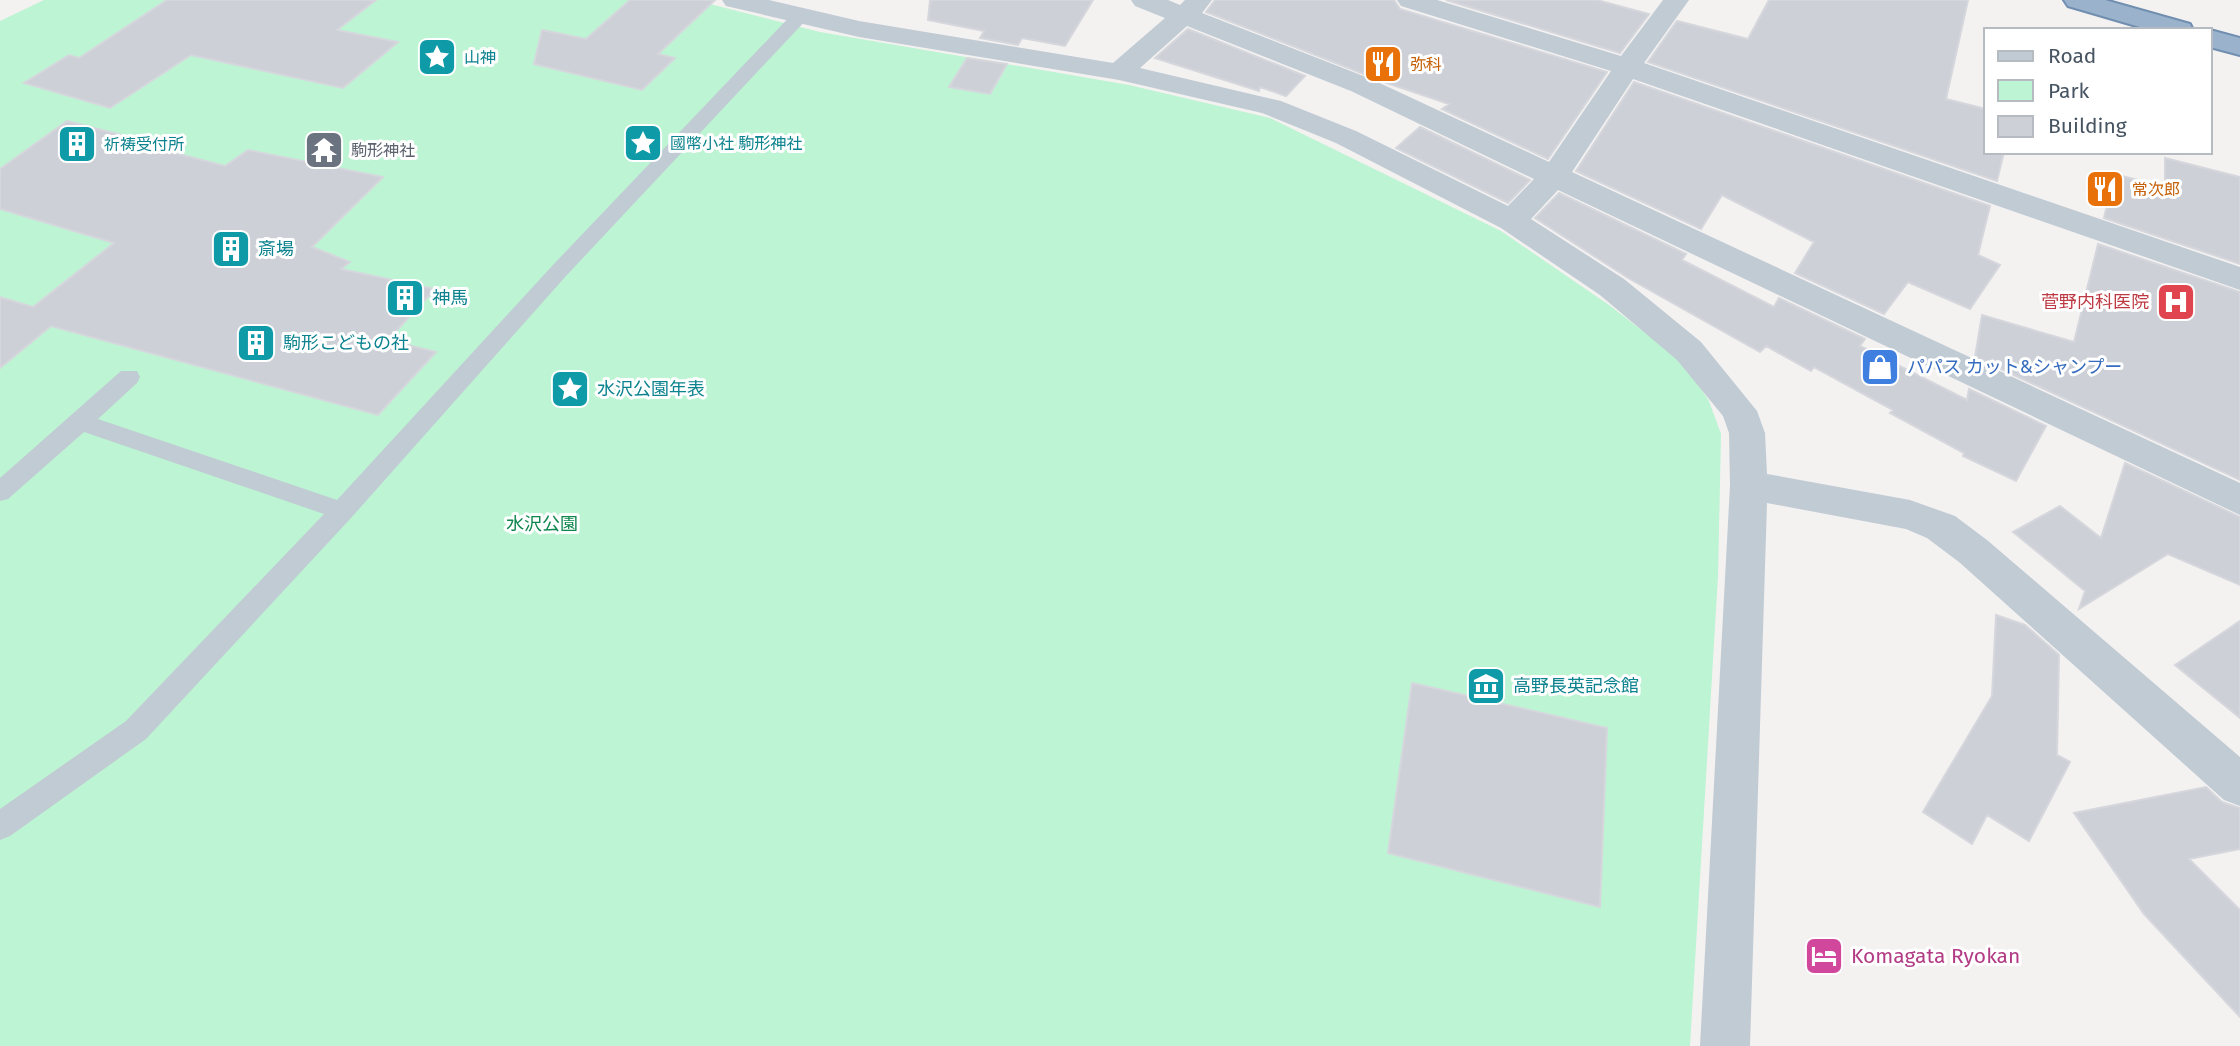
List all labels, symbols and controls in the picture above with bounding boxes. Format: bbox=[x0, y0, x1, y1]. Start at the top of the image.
legend bbox=[1984, 28, 2212, 154]
place icon: 山神 bbox=[416, 36, 458, 78]
restaurant icon: 弥科 bbox=[1362, 43, 1404, 85]
text: Road bbox=[2048, 43, 2096, 69]
place label: 山神 bbox=[464, 48, 496, 67]
place label: 弥科 bbox=[1410, 55, 1442, 74]
text: Park bbox=[2048, 78, 2090, 104]
text: Building bbox=[2048, 113, 2127, 139]
place icon: 國幣小社 駒形神社 bbox=[622, 122, 664, 164]
building icon: 祈祷受付所 bbox=[56, 123, 98, 165]
temple icon: 駒形神社 bbox=[303, 129, 345, 171]
place label: 國幣小社 駒形神社 bbox=[670, 134, 802, 153]
place label: 祈祷受付所 bbox=[104, 135, 184, 154]
place label: 駒形神社 bbox=[351, 141, 415, 160]
restaurant icon: 常次郎 bbox=[2084, 168, 2126, 210]
place label: 常次郎 bbox=[2132, 180, 2180, 199]
building icon: 斎場 bbox=[210, 228, 252, 270]
place label: 斎場 bbox=[258, 238, 294, 260]
building icon: 神馬 bbox=[384, 277, 426, 319]
hospital icon: 菅野内科医院 bbox=[2155, 281, 2197, 323]
place label: 神馬 bbox=[432, 287, 468, 309]
place label: 菅野内科医院 bbox=[2041, 291, 2149, 313]
building icon: 駒形こどもの社 bbox=[235, 322, 277, 364]
place label: 駒形こどもの社 bbox=[283, 332, 409, 354]
shop icon: パパス カット&シャンプー bbox=[1859, 346, 1901, 388]
place label: パパス カット&シャンプー bbox=[1907, 356, 2122, 378]
place icon: 水沢公園年表 bbox=[549, 368, 591, 410]
place label: 水沢公園年表 bbox=[597, 378, 705, 400]
park label: 水沢公園 bbox=[506, 513, 578, 535]
museum icon: 高野長英記念館 bbox=[1465, 665, 1507, 707]
place label: 高野長英記念館 bbox=[1513, 675, 1639, 697]
hotel icon: Komagata Ryokan bbox=[1803, 935, 1845, 977]
place label: Komagata Ryokan bbox=[1851, 943, 2020, 969]

